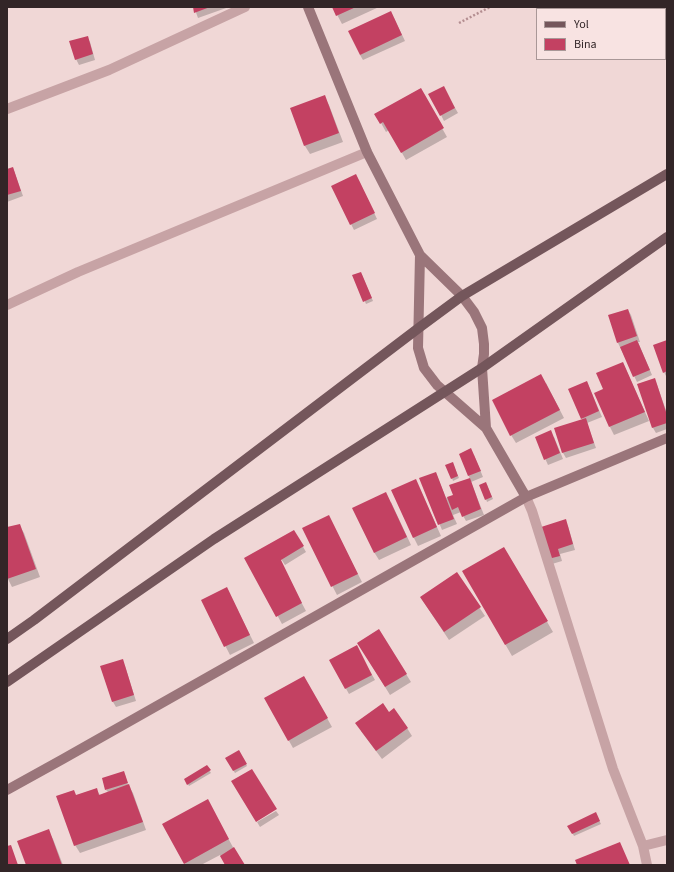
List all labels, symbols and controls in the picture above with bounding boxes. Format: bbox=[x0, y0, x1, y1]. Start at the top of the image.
legend bbox=[536, 8, 666, 60]
text: Yol bbox=[574, 16, 589, 33]
text: Bina bbox=[574, 36, 597, 53]

